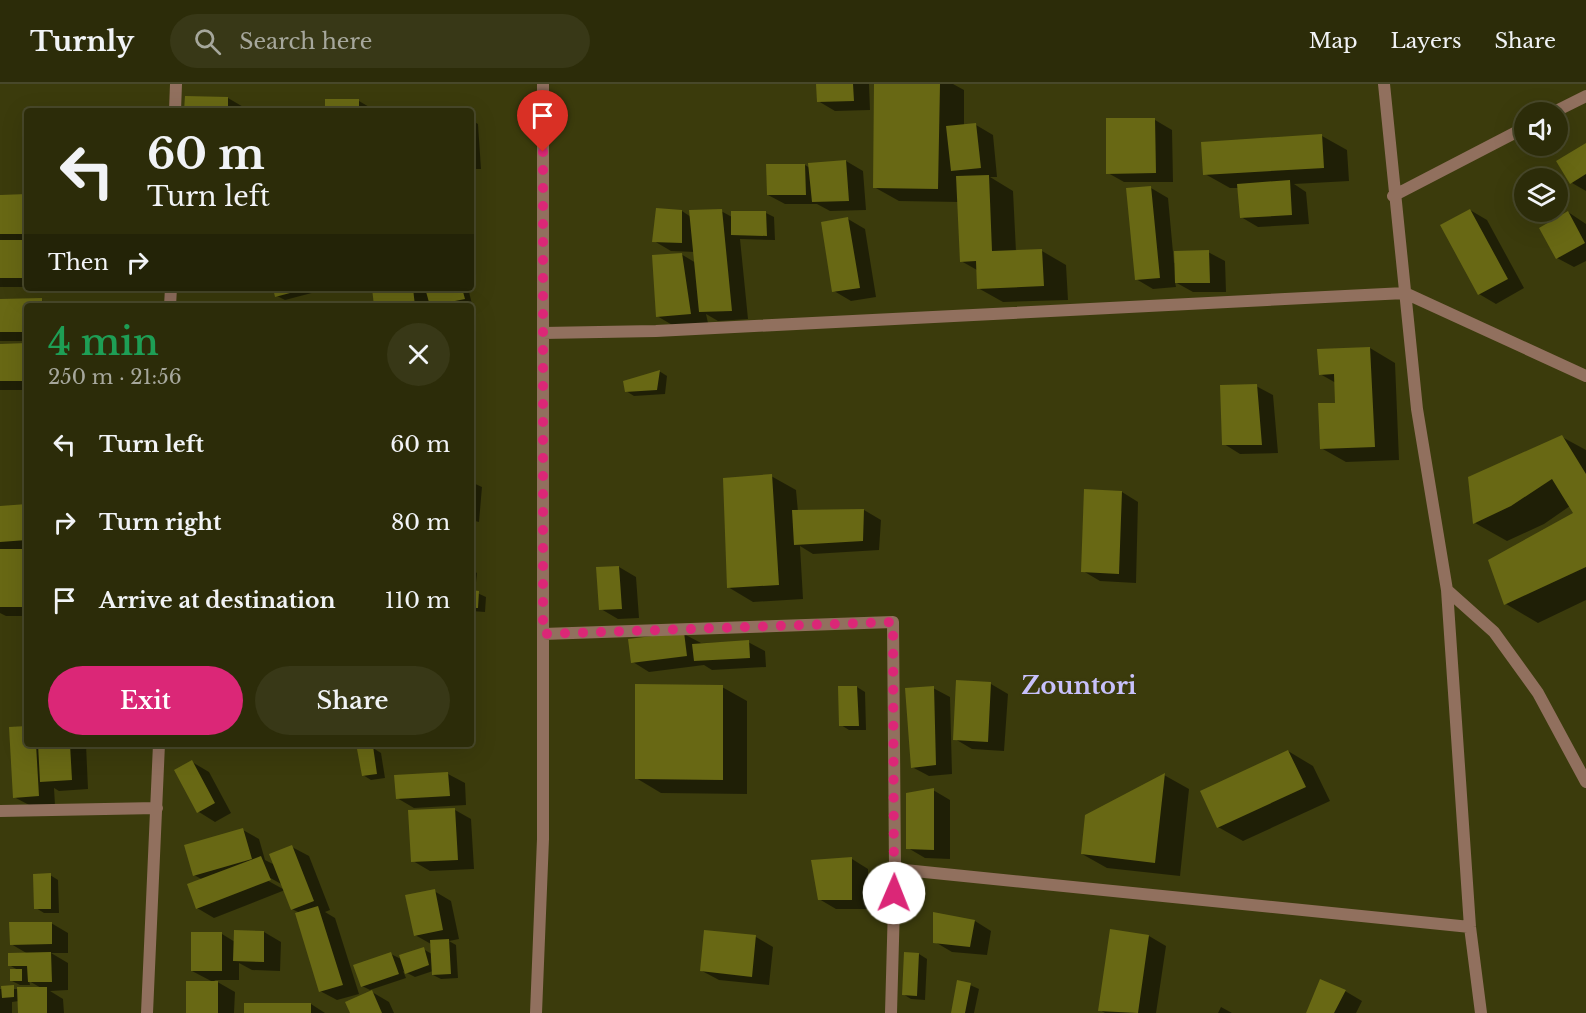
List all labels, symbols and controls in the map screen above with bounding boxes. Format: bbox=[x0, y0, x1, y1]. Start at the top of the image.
search box bbox=[170, 14, 590, 68]
text: Turnly bbox=[30, 24, 134, 59]
icon: search bbox=[191, 25, 224, 58]
text: Search here bbox=[239, 28, 372, 55]
text: Map bbox=[1309, 28, 1358, 54]
text: Layers bbox=[1391, 28, 1462, 54]
text: Share bbox=[1495, 28, 1556, 54]
pin bbox=[517, 90, 568, 152]
icon: arrive bbox=[526, 99, 559, 132]
map controls bbox=[1514, 102, 1568, 222]
button: sound bbox=[1514, 102, 1568, 156]
text: 60 m bbox=[147, 128, 265, 180]
icon: left bbox=[48, 132, 126, 210]
button: layers bbox=[1514, 168, 1568, 222]
text: Turn left bbox=[147, 180, 270, 213]
icon: right bbox=[121, 246, 154, 279]
text: Then bbox=[48, 249, 109, 276]
text: 4 min bbox=[48, 320, 159, 365]
button: close bbox=[387, 323, 450, 386]
text: 250 m · 21:56 bbox=[48, 365, 182, 389]
icon: left bbox=[48, 428, 81, 461]
text: Turn left bbox=[99, 431, 204, 458]
text: 60 m bbox=[390, 431, 450, 458]
icon: right bbox=[48, 506, 81, 539]
text: Turn right bbox=[99, 509, 221, 536]
text: 80 m bbox=[391, 509, 450, 536]
icon: arrive bbox=[48, 584, 81, 617]
text: Arrive at destination bbox=[99, 587, 336, 614]
text: 110 m bbox=[385, 587, 450, 614]
button: Exit bbox=[48, 666, 243, 735]
button: Share bbox=[255, 666, 450, 735]
district label: Zountori bbox=[1021, 671, 1137, 700]
position arrow bbox=[862, 861, 926, 925]

